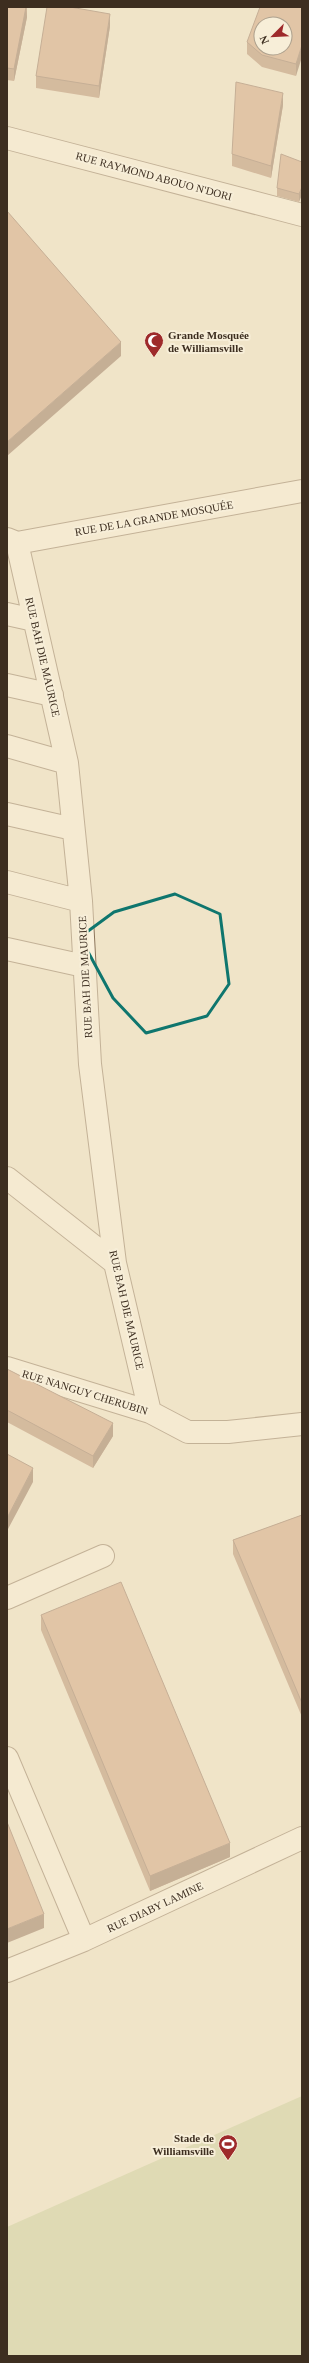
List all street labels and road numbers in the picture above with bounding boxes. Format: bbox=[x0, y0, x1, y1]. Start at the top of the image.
street label: RUE RAYMOND ABOUO N'DORI bbox=[74, 149, 234, 203]
street label: RUE DE LA GRANDE MOSQUÉE bbox=[74, 498, 234, 538]
street label: RUE BAH DIE MAURICE bbox=[23, 596, 63, 718]
street label: RUE BAH DIE MAURICE bbox=[76, 915, 94, 1038]
street label: RUE BAH DIE MAURICE bbox=[107, 1249, 147, 1371]
street label: RUE NANGUY CHERUBIN bbox=[21, 1367, 149, 1417]
street label: RUE DIABY LAMINE bbox=[105, 1879, 205, 1935]

